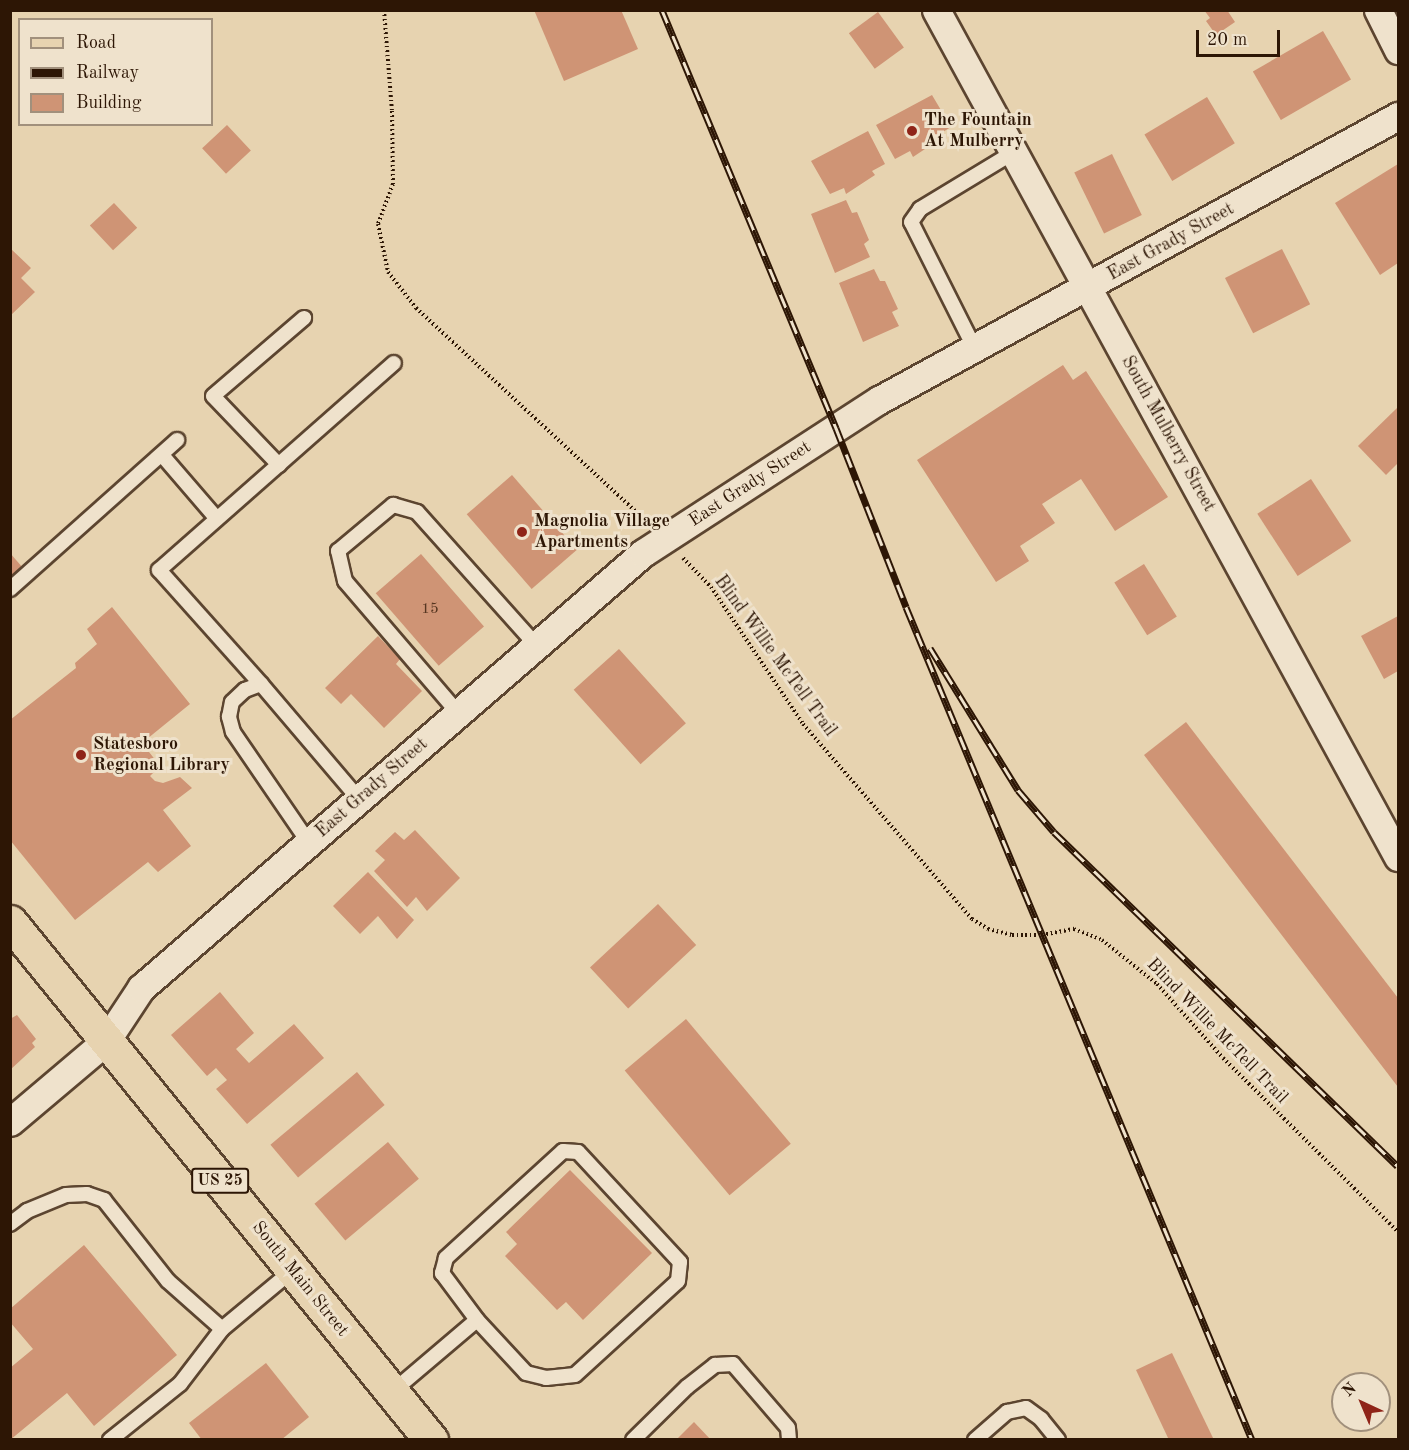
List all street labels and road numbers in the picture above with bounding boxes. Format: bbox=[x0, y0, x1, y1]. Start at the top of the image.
street label: East Grady Street bbox=[1104, 198, 1238, 286]
street label: South Mulberry Street bbox=[1116, 352, 1220, 516]
street label: East Grady Street bbox=[685, 436, 815, 532]
street label: Blind Willie McTell Trail bbox=[709, 571, 841, 741]
street label: East Grady Street bbox=[312, 733, 432, 843]
street label: Blind Willie McTell Trail bbox=[1142, 954, 1292, 1108]
road number: US 25 bbox=[190, 1168, 250, 1194]
street label: South Main Street bbox=[247, 1217, 353, 1341]

